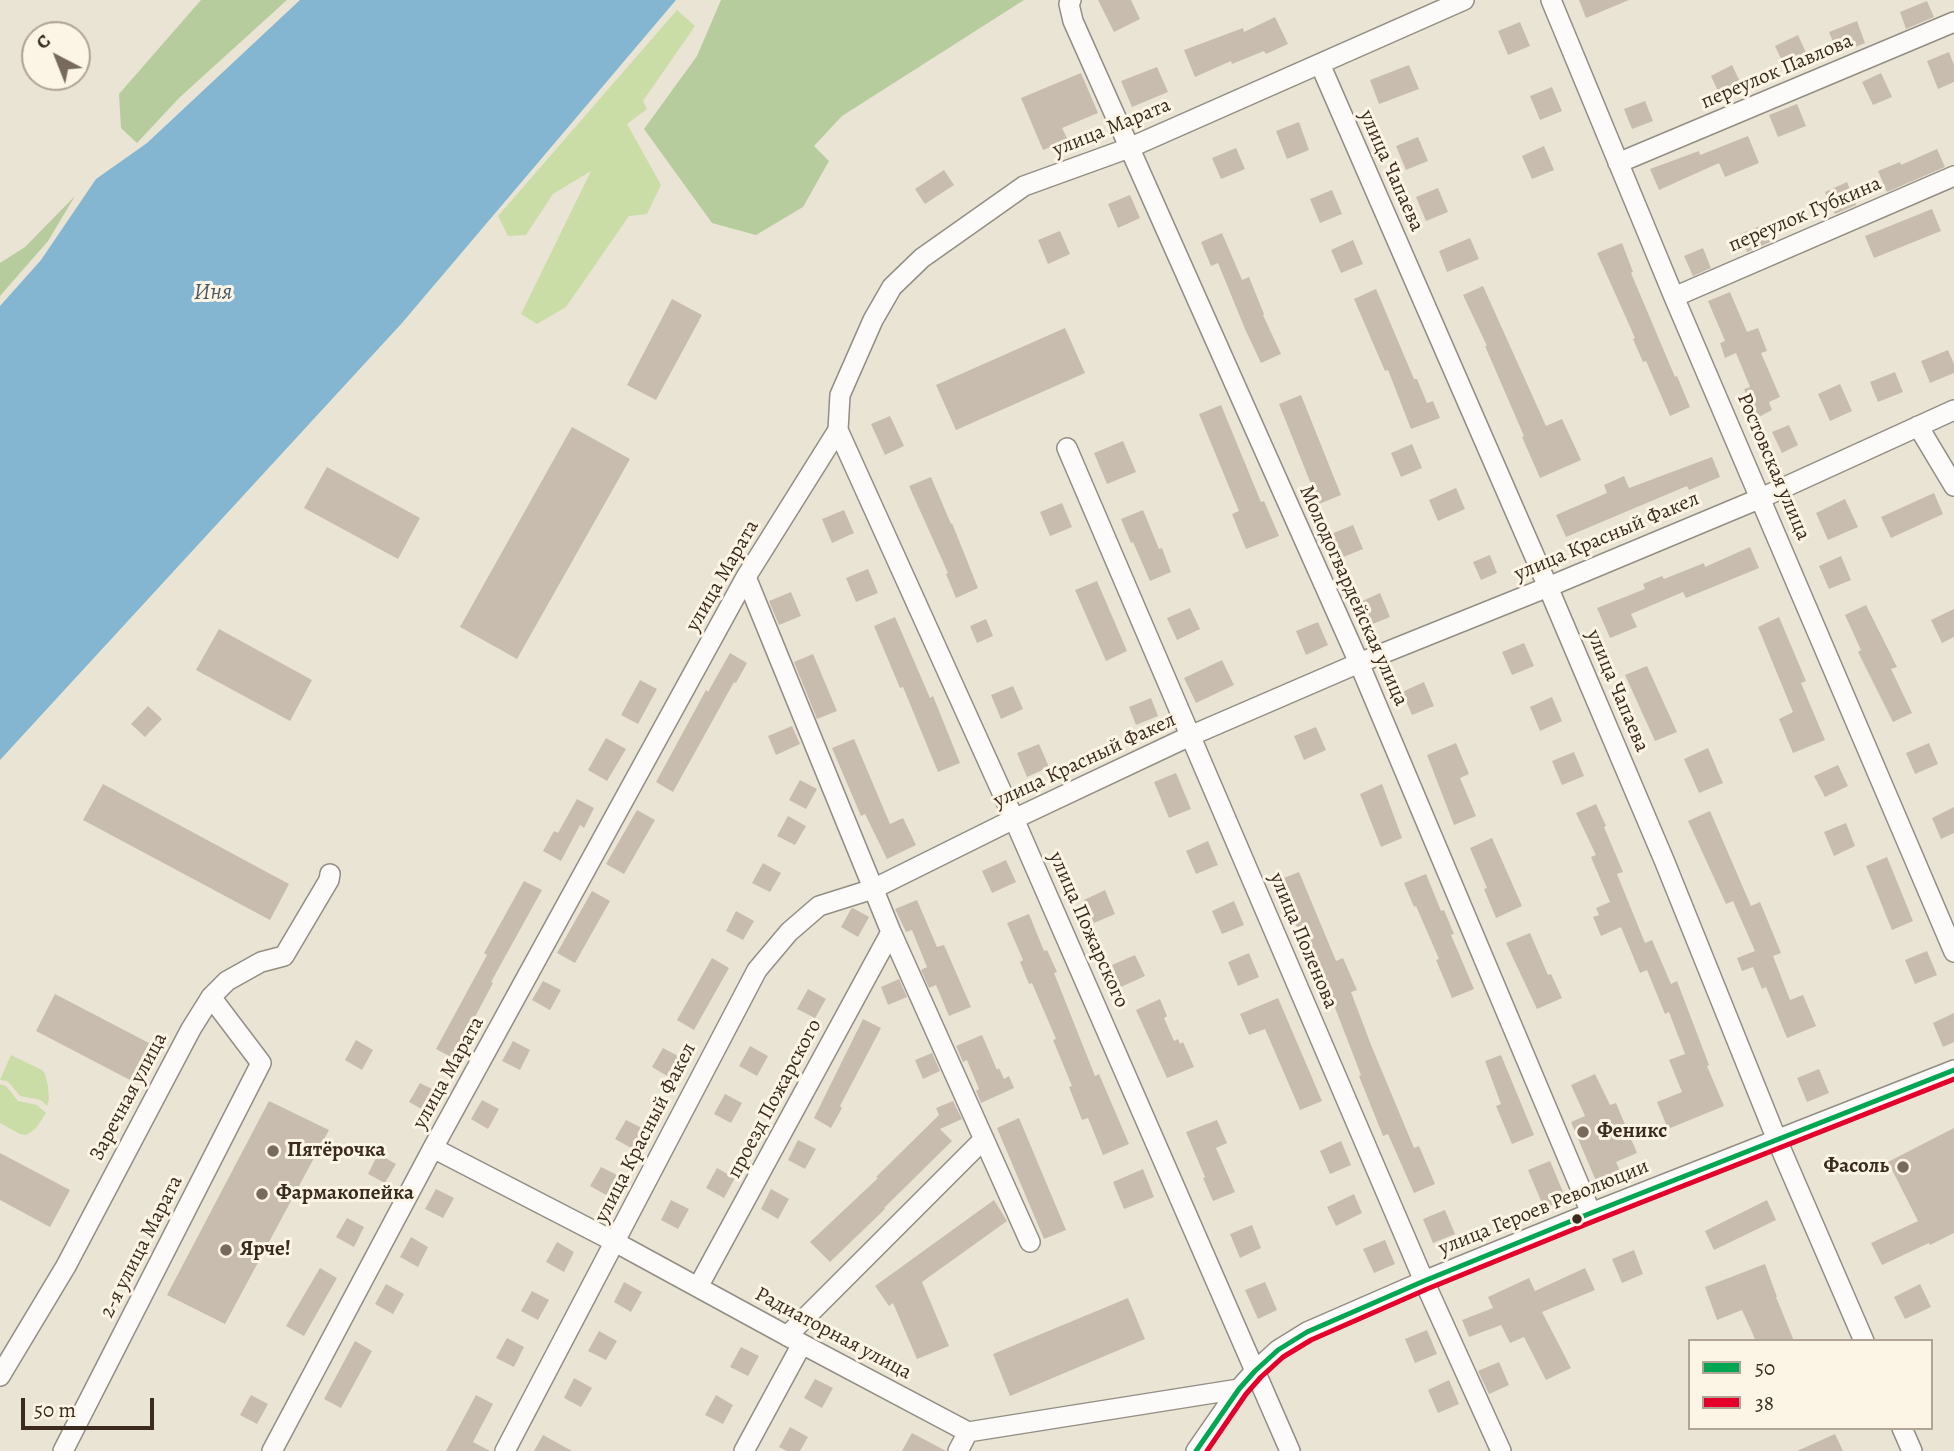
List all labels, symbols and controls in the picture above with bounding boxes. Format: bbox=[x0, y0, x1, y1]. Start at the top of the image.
north arrow bbox=[21, 21, 91, 91]
text: С bbox=[30, 28, 56, 55]
street label: переулок Павлова bbox=[1697, 29, 1857, 115]
street label: улица Марата bbox=[1049, 93, 1175, 163]
street label: улица Чапаева bbox=[1353, 106, 1429, 236]
street label: переулок Губкина bbox=[1725, 171, 1885, 259]
water label: Иня bbox=[194, 279, 232, 307]
street label: Ростовская улица bbox=[1731, 390, 1815, 544]
street label: Молодогвардейская улица bbox=[1293, 482, 1413, 710]
street label: улица Красный Факел bbox=[1511, 487, 1703, 587]
street label: улица Марата bbox=[681, 516, 765, 636]
street label: улица Чапаева bbox=[1580, 626, 1654, 756]
street label: улица Красный Факел bbox=[990, 708, 1180, 814]
street label: улица Пожарского bbox=[1042, 848, 1134, 1012]
street label: улица Поленова bbox=[1263, 869, 1343, 1013]
street label: улица Марата bbox=[408, 1012, 490, 1134]
street label: проезд Пожарского bbox=[722, 1015, 828, 1183]
street label: Заречная улица bbox=[85, 1029, 173, 1165]
street label: улица Красный Факел bbox=[590, 1039, 702, 1227]
place label: Феникс bbox=[1597, 1119, 1667, 1145]
marker: Феникс bbox=[1575, 1124, 1591, 1140]
place label: Пятёрочка bbox=[287, 1138, 385, 1164]
marker: Пятёрочка bbox=[265, 1143, 281, 1159]
street label: улица Героев Революции bbox=[1435, 1154, 1653, 1262]
place label: Фасоль bbox=[1824, 1154, 1889, 1180]
marker: Фасоль bbox=[1895, 1159, 1911, 1175]
street label: 2-я улица Марата bbox=[95, 1172, 189, 1322]
place label: Фармакопейка bbox=[276, 1181, 414, 1207]
marker: Фармакопейка bbox=[254, 1186, 270, 1202]
unlabelled marker bbox=[1570, 1212, 1584, 1226]
place label: Ярче! bbox=[240, 1237, 291, 1263]
marker: Ярче! bbox=[218, 1242, 234, 1258]
street label: Радиаторная улица bbox=[750, 1282, 916, 1386]
legend bbox=[1688, 1339, 1933, 1430]
text: 50 bbox=[1755, 1354, 1775, 1382]
scale bar bbox=[24, 1384, 158, 1428]
text: 38 bbox=[1755, 1389, 1774, 1417]
text: 50 m bbox=[34, 1396, 76, 1424]

